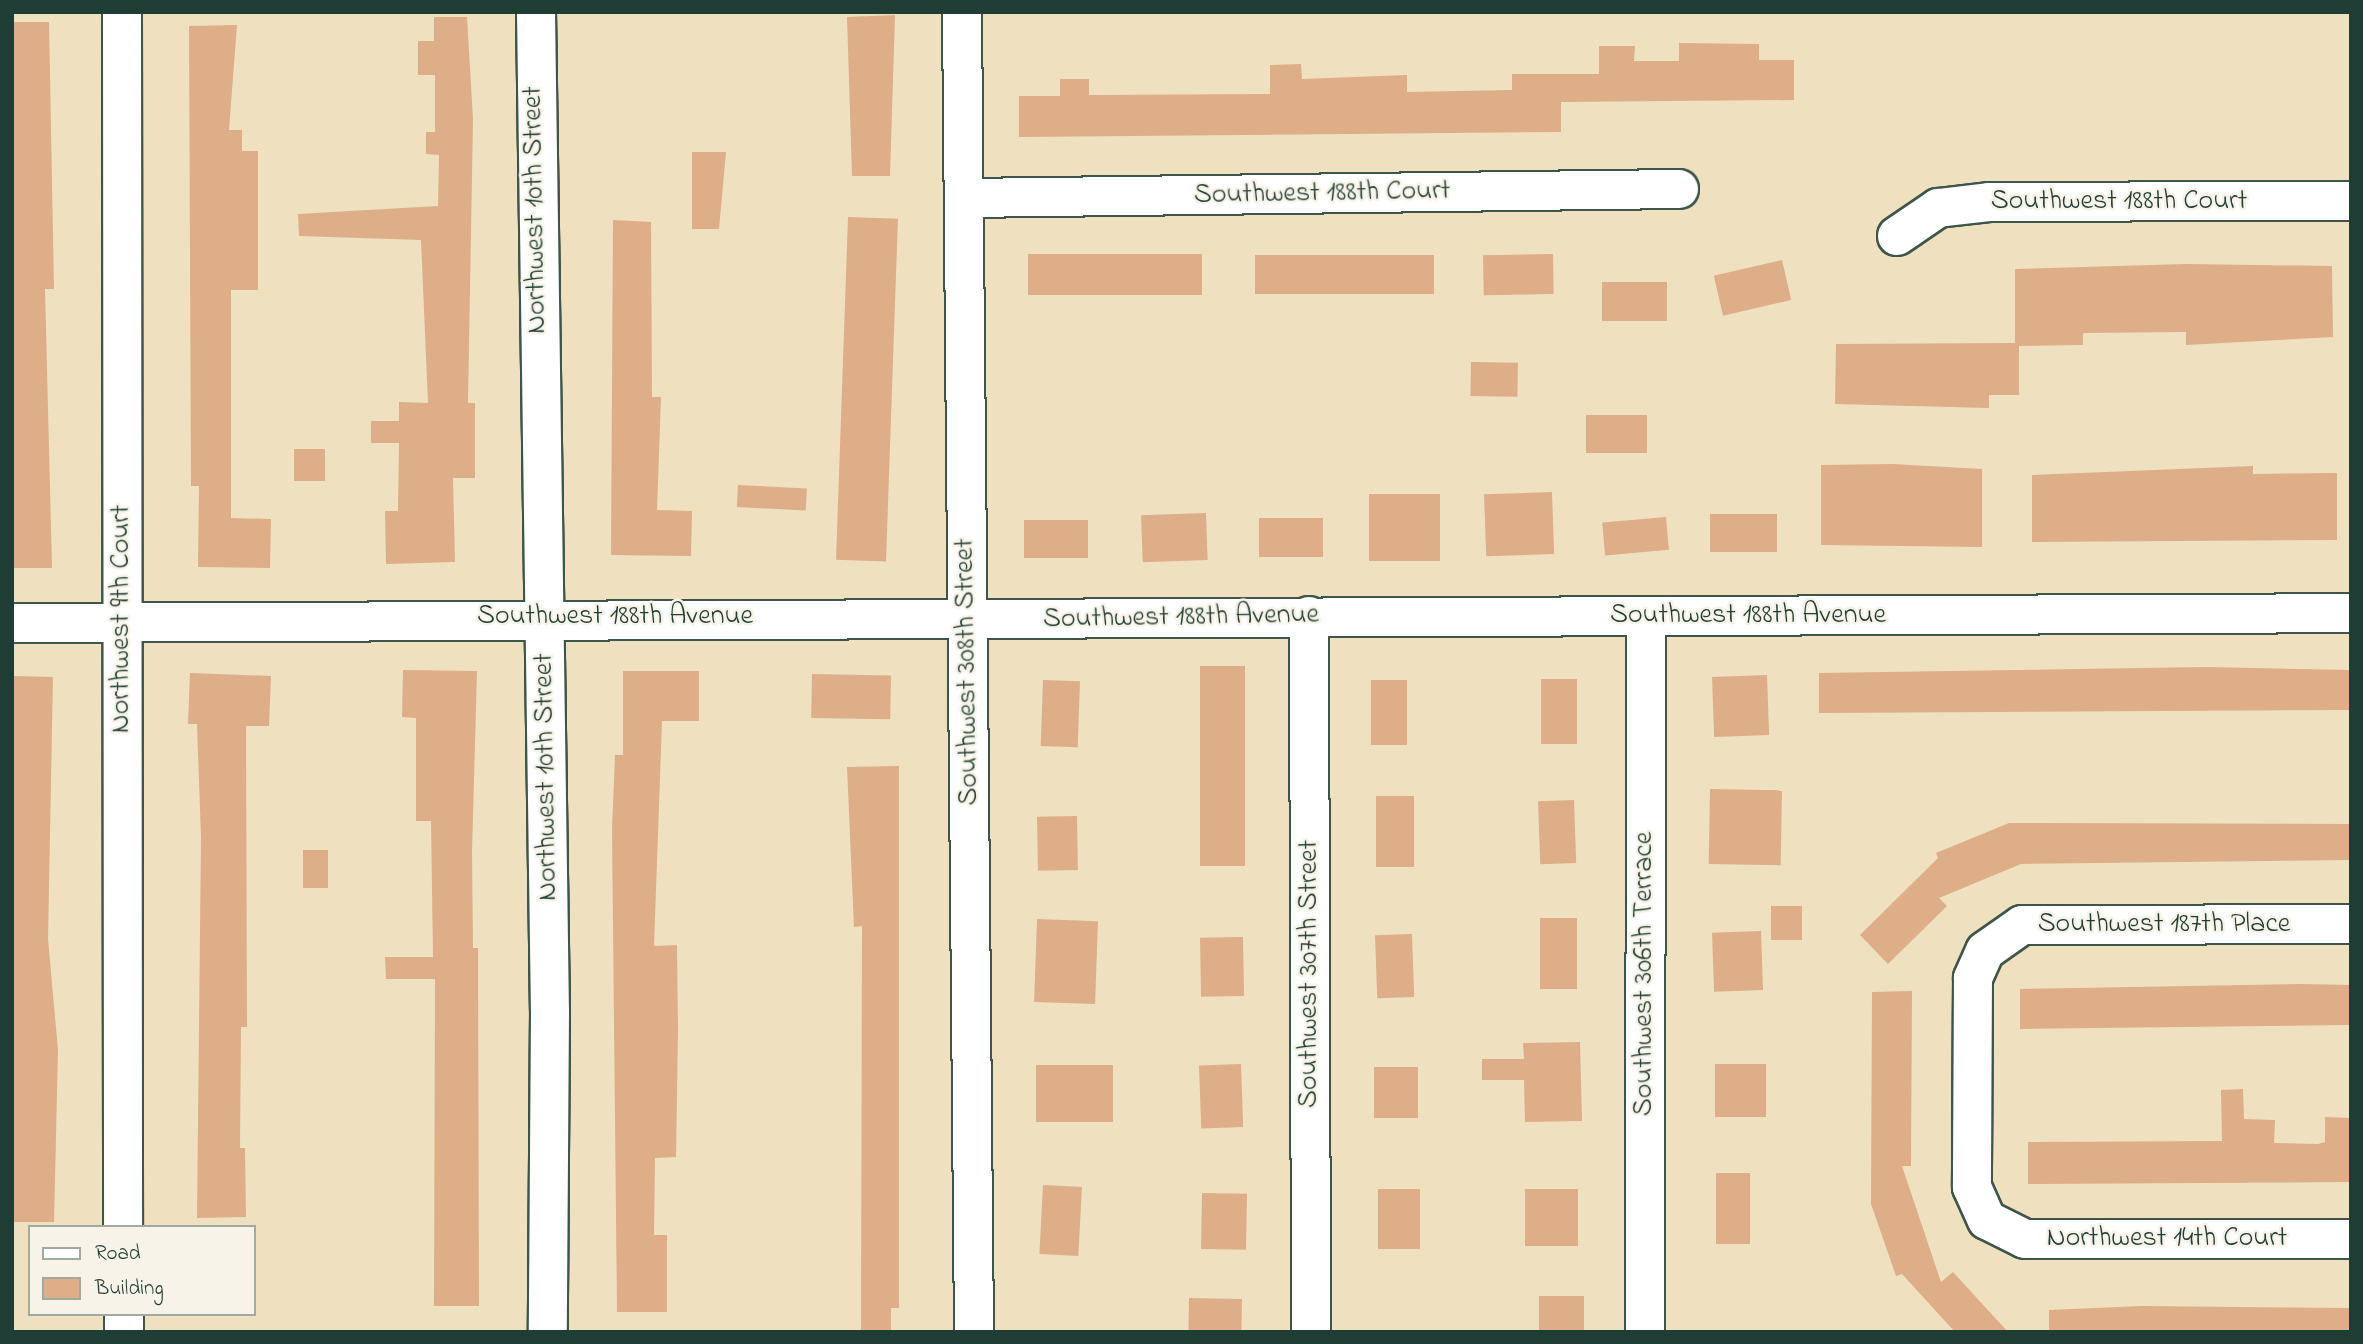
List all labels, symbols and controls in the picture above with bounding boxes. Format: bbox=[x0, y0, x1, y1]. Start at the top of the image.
street label: Northwest 10th Street bbox=[517, 86, 555, 334]
street label: Southwest 188th Court bbox=[1194, 175, 1450, 213]
street label: Southwest 188th Court bbox=[1991, 185, 2247, 219]
street label: Northwest 9th Court bbox=[105, 505, 139, 733]
street label: Southwest 308th Street bbox=[949, 538, 987, 806]
street label: Southwest 188th Avenue bbox=[1043, 599, 1319, 637]
street label: Southwest 188th Avenue bbox=[1610, 599, 1886, 633]
street label: Southwest 188th Avenue bbox=[477, 600, 753, 634]
street label: Northwest 10th Street bbox=[528, 653, 566, 901]
street label: Southwest 306th Terrace bbox=[1628, 832, 1662, 1116]
street label: Southwest 307th Street bbox=[1293, 840, 1327, 1108]
street label: Southwest 187th Place bbox=[2038, 908, 2290, 942]
street label: Northwest 14th Court bbox=[2047, 1222, 2287, 1256]
legend bbox=[28, 1225, 256, 1316]
text: Road bbox=[95, 1239, 141, 1269]
text: Building bbox=[95, 1274, 164, 1304]

